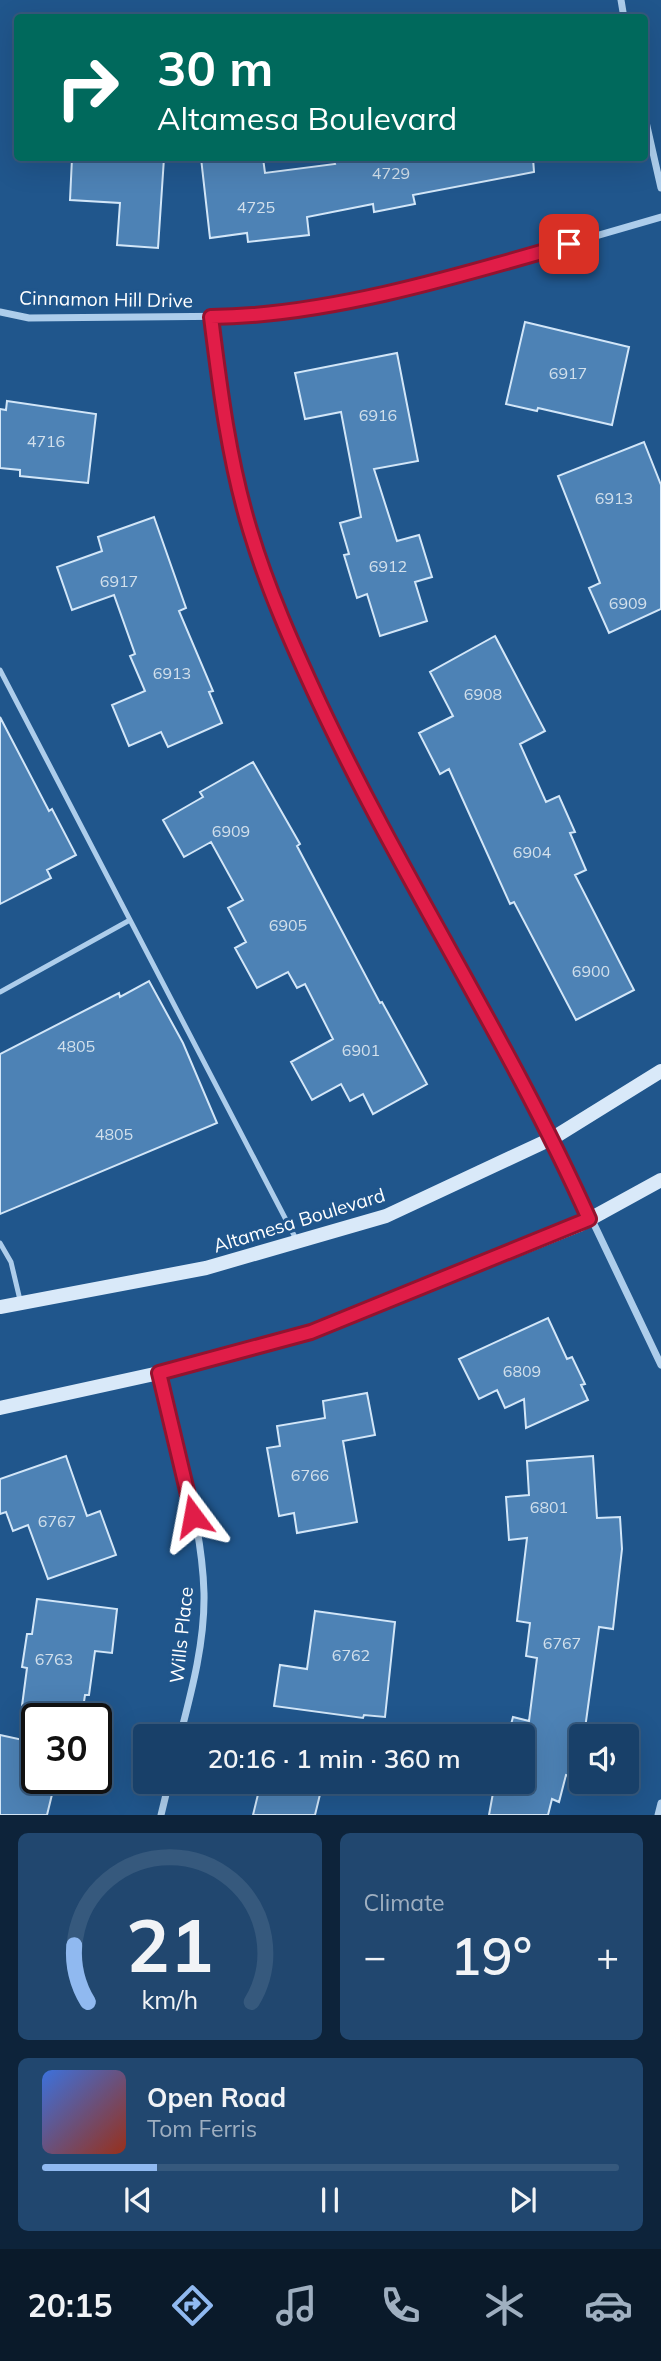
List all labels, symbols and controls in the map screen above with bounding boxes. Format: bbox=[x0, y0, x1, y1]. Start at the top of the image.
text: 30 m bbox=[157, 37, 273, 98]
icon: right bbox=[42, 42, 133, 133]
text: Altamesa Boulevard bbox=[157, 98, 457, 138]
house number: 4729 bbox=[372, 163, 410, 183]
house number: 4725 bbox=[237, 197, 275, 217]
pin bbox=[539, 214, 599, 274]
icon: arrive bbox=[550, 225, 588, 263]
street label: Cinnamon Hill Drive bbox=[19, 285, 193, 313]
house number: 6917 bbox=[549, 363, 587, 383]
house number: 6916 bbox=[359, 405, 397, 425]
house number: 4716 bbox=[27, 431, 65, 451]
house number: 6913 bbox=[595, 488, 633, 508]
house number: 6912 bbox=[369, 556, 407, 576]
house number: 6917 bbox=[100, 571, 138, 591]
house number: 6909 bbox=[609, 593, 647, 613]
house number: 6913 bbox=[153, 663, 191, 683]
house number: 6908 bbox=[464, 684, 502, 704]
house number: 6909 bbox=[212, 821, 250, 841]
house number: 6904 bbox=[513, 842, 552, 862]
house number: 6905 bbox=[269, 915, 307, 935]
house number: 6900 bbox=[572, 961, 610, 981]
house number: 4805 bbox=[57, 1036, 95, 1056]
house number: 6901 bbox=[342, 1040, 380, 1060]
house number: 4805 bbox=[95, 1124, 133, 1144]
street label: Altamesa Boulevard bbox=[210, 1182, 388, 1258]
house number: 6809 bbox=[503, 1361, 541, 1381]
house number: 6766 bbox=[291, 1465, 329, 1485]
position arrow bbox=[156, 1479, 230, 1553]
house number: 6801 bbox=[530, 1497, 568, 1517]
house number: 6767 bbox=[38, 1511, 76, 1531]
street label: Wills Place bbox=[164, 1586, 198, 1684]
house number: 6767 bbox=[543, 1633, 581, 1653]
house number: 6762 bbox=[332, 1645, 370, 1665]
house number: 6763 bbox=[35, 1649, 73, 1669]
speed limit sign: 30 bbox=[21, 1703, 112, 1794]
map controls bbox=[569, 1724, 639, 1794]
button: sound bbox=[569, 1724, 639, 1794]
text: 20:16 · 1 min · 360 m bbox=[207, 1742, 461, 1775]
text: Climate bbox=[364, 1888, 445, 1917]
text: 21 bbox=[126, 1900, 213, 1991]
text: 19° bbox=[450, 1923, 532, 1988]
text: − bbox=[364, 1932, 386, 1980]
text: + bbox=[596, 1932, 619, 1980]
text: km/h bbox=[141, 1984, 198, 2015]
text: Open Road bbox=[147, 2081, 286, 2114]
text: Tom Ferris bbox=[147, 2114, 257, 2143]
icon: previous bbox=[119, 2181, 157, 2219]
icon: pause bbox=[311, 2181, 349, 2219]
icon: next bbox=[504, 2181, 542, 2219]
icon: directions bbox=[168, 2281, 217, 2330]
icon: music bbox=[272, 2281, 321, 2330]
icon: phone bbox=[376, 2281, 425, 2330]
icon: climate bbox=[480, 2281, 529, 2330]
icon: car bbox=[584, 2281, 633, 2330]
text: 20:15 bbox=[28, 2285, 112, 2325]

